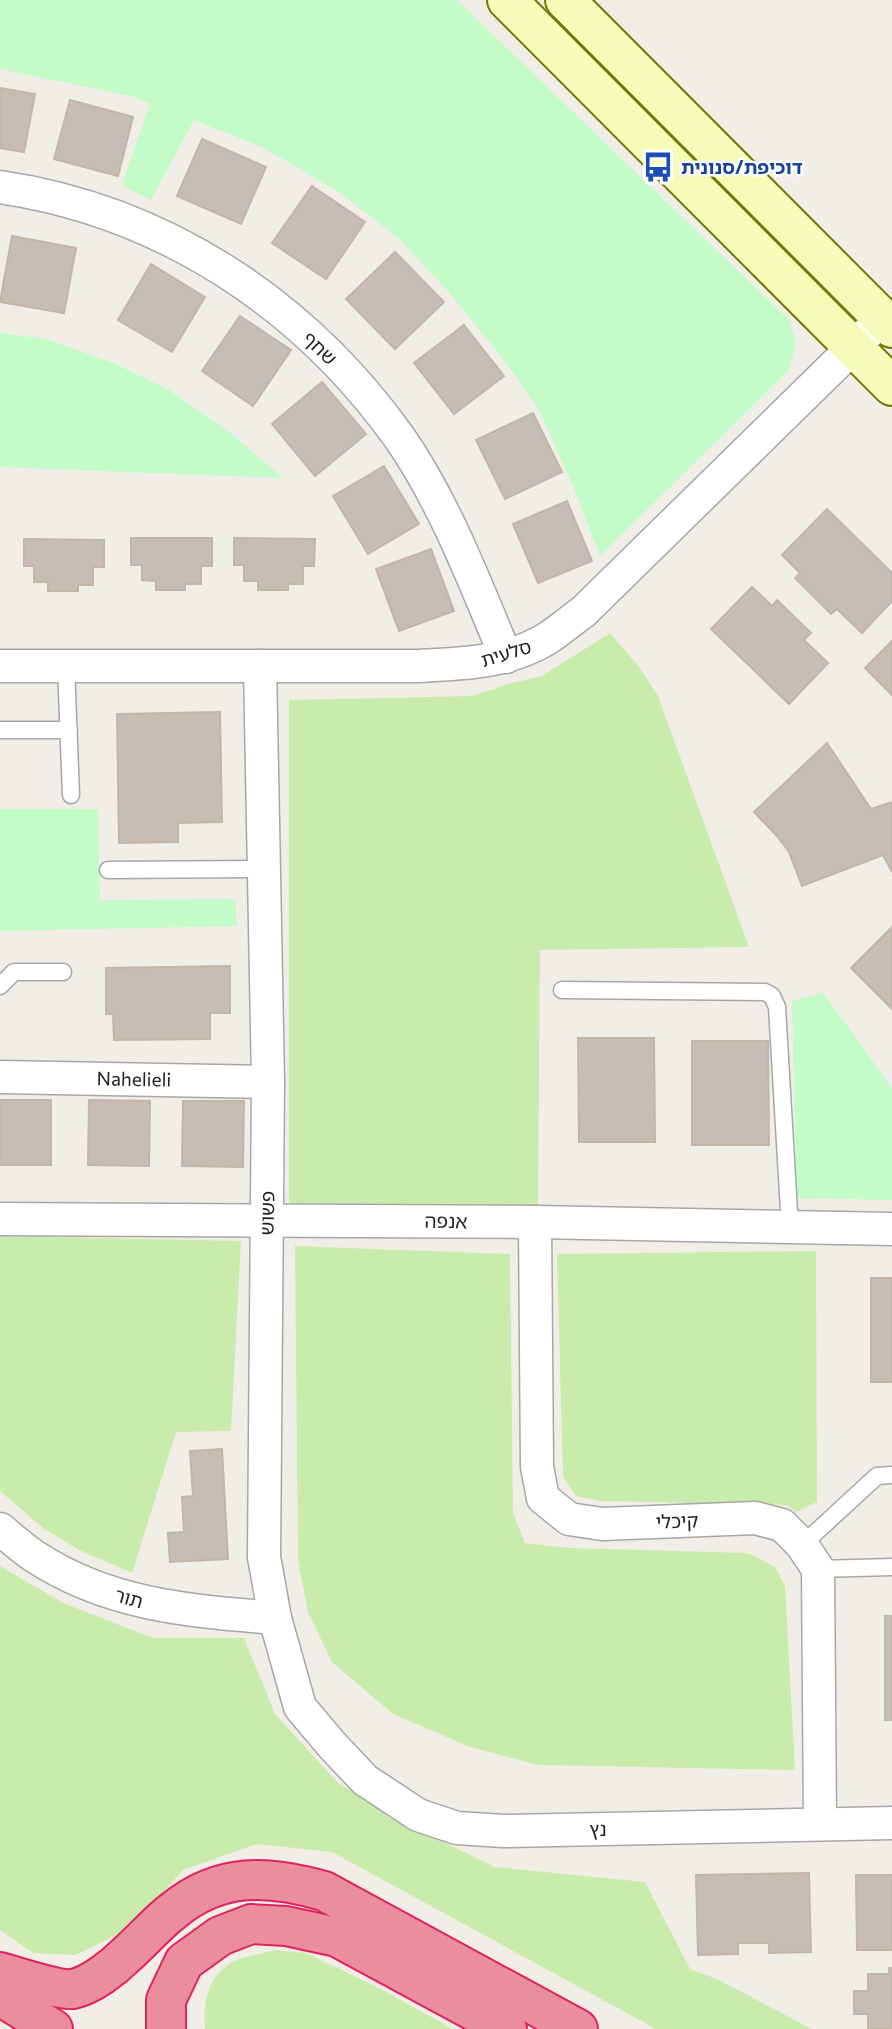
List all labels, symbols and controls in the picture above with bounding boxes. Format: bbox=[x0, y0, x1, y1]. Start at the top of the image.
bus stop icon: דוכיפת/סנונית bbox=[641, 150, 675, 184]
place label: דוכיפת/סנונית bbox=[681, 155, 803, 178]
street label: שחף bbox=[299, 326, 342, 369]
street label: סלעית bbox=[478, 634, 534, 671]
street label: Nahelieli bbox=[97, 1066, 172, 1091]
street label: פשוש bbox=[255, 1190, 278, 1236]
street label: אנפה bbox=[425, 1209, 467, 1232]
street label: קיכלי bbox=[655, 1508, 699, 1533]
street label: תור bbox=[112, 1583, 146, 1612]
street label: נץ bbox=[589, 1817, 607, 1840]

